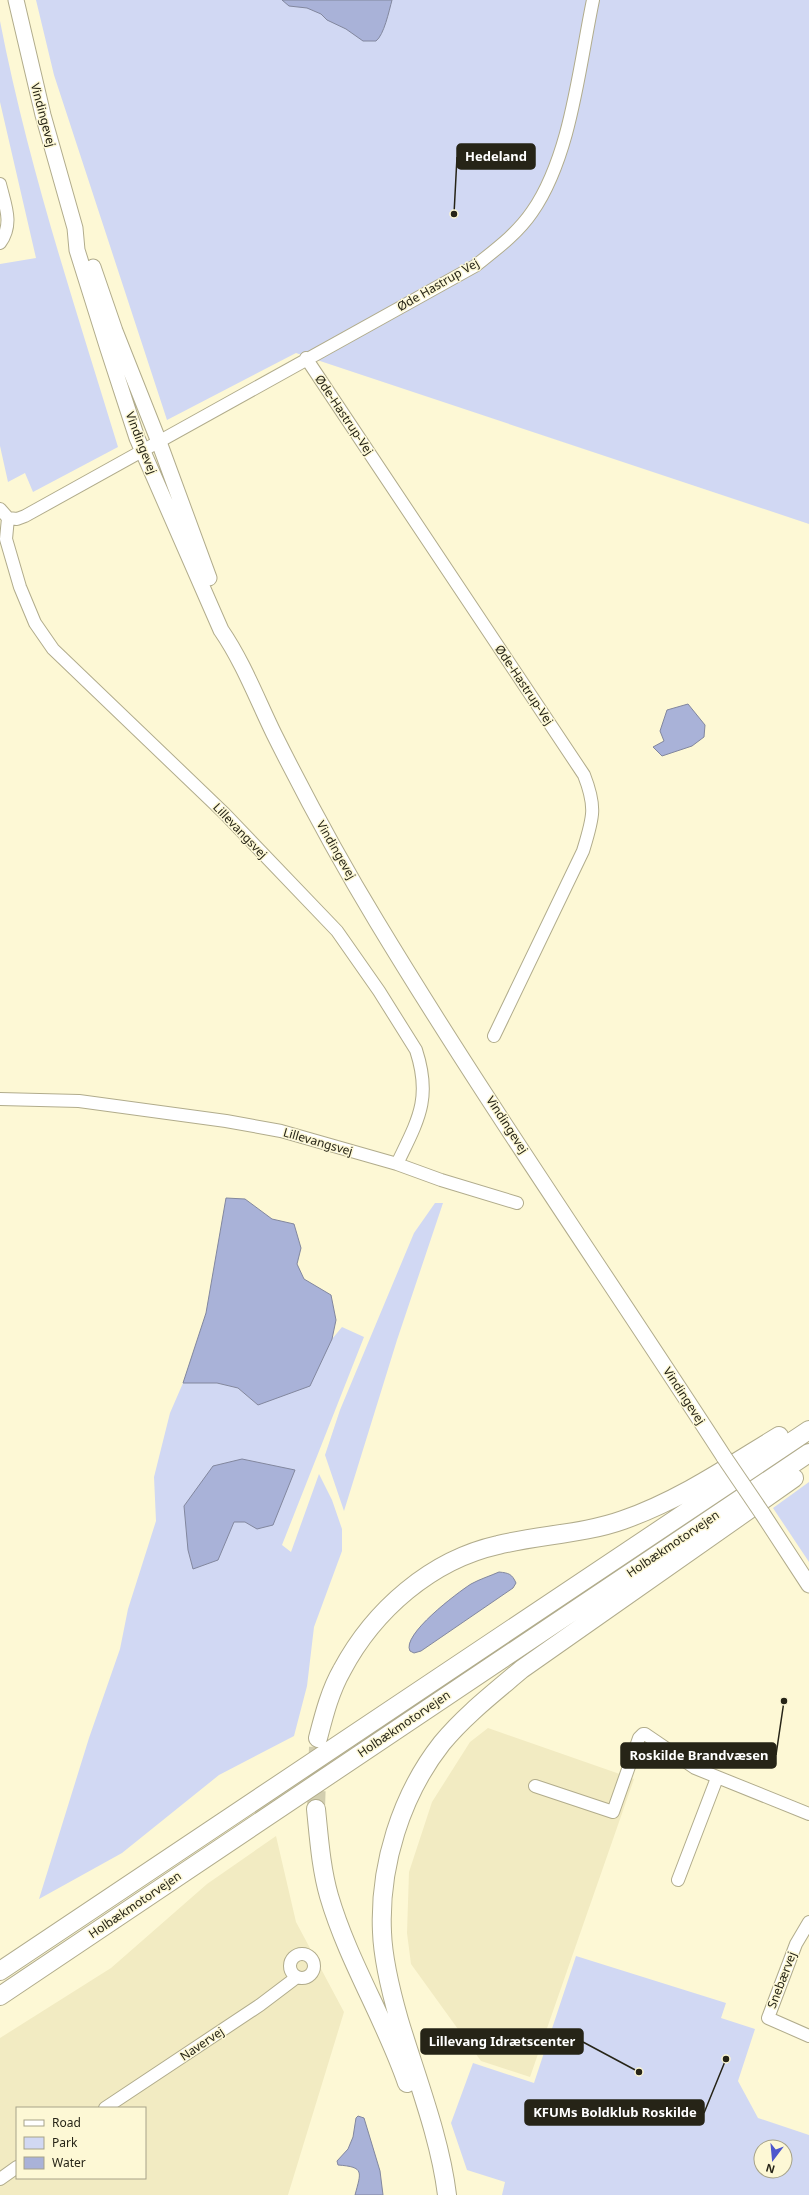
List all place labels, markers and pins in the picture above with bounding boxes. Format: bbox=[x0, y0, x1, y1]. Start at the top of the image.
callout: Hedeland bbox=[457, 144, 535, 169]
callout: Roskilde Brandvæsen bbox=[621, 1743, 776, 1768]
callout: Lillevang Idrætscenter bbox=[421, 2029, 583, 2054]
callout: KFUMs Boldklub Roskilde bbox=[525, 2100, 704, 2125]

